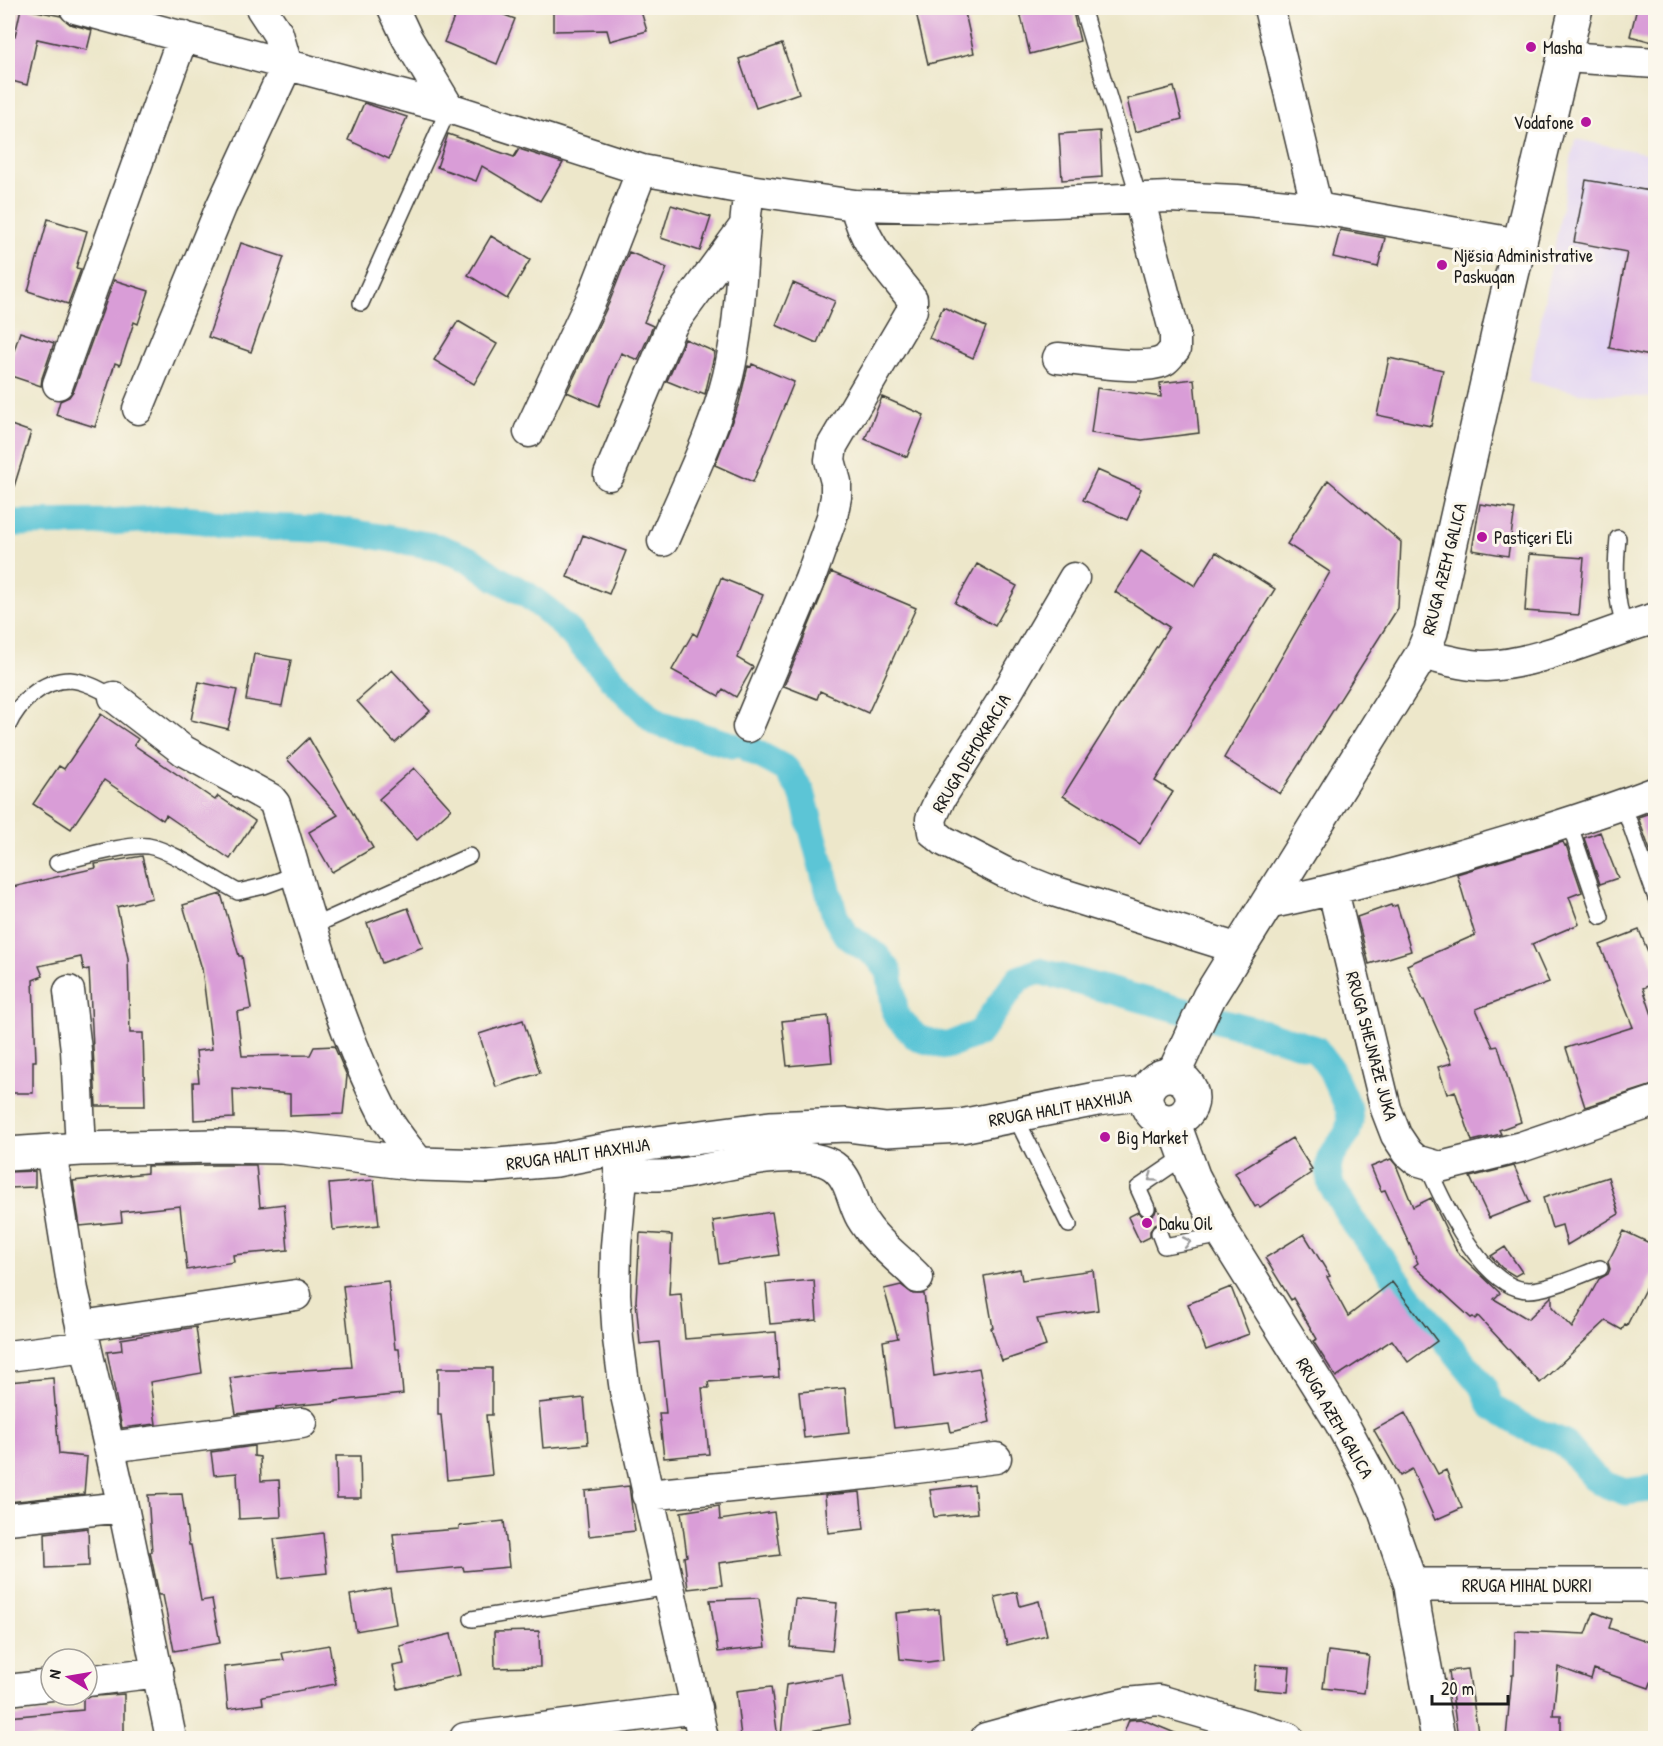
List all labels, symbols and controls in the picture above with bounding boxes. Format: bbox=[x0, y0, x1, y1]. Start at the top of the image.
place label: Masha bbox=[1543, 35, 1582, 60]
marker: Masha bbox=[1524, 40, 1538, 54]
place label: Vodafone bbox=[1514, 110, 1574, 135]
marker: Vodafone bbox=[1579, 115, 1593, 129]
place label: Njësia Administrative Paskuqan bbox=[1454, 243, 1593, 289]
marker: Njësia Administrative Paskuqan bbox=[1435, 258, 1449, 272]
street label: RRUGA AZEM GALICA bbox=[1415, 500, 1473, 638]
place label: Pastiçeri Eli bbox=[1494, 525, 1573, 550]
marker: Pastiçeri Eli bbox=[1475, 530, 1489, 544]
street label: RRUGA DEMOKRACIA bbox=[926, 689, 1016, 817]
street label: RRUGA SHEJNAZE JUKA bbox=[1340, 969, 1404, 1124]
street label: RRUGA HALIT HAXHIJA bbox=[987, 1083, 1134, 1133]
place label: Big Market bbox=[1117, 1125, 1189, 1150]
marker: Big Market bbox=[1098, 1130, 1112, 1144]
street label: RRUGA HALIT HAXHIJA bbox=[505, 1132, 652, 1176]
one-way arrow bbox=[1148, 1171, 1159, 1182]
place label: Daku Oil bbox=[1159, 1211, 1212, 1236]
marker: Daku Oil bbox=[1140, 1216, 1154, 1230]
one-way arrow bbox=[1182, 1236, 1192, 1249]
street label: RRUGA AZEM GALICA bbox=[1290, 1353, 1380, 1483]
street label: RRUGA MIHAL DURRI bbox=[1462, 1573, 1592, 1598]
north arrow bbox=[39, 1647, 99, 1707]
text: N bbox=[43, 1667, 66, 1680]
scale bar bbox=[1432, 1668, 1508, 1706]
text: 20 m bbox=[1441, 1676, 1474, 1701]

